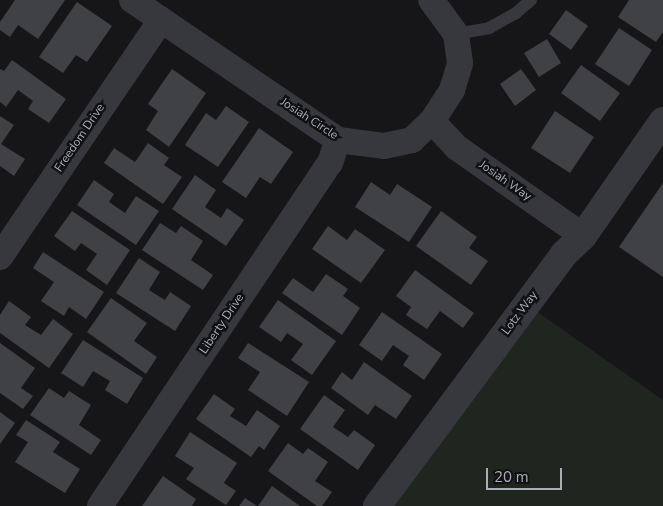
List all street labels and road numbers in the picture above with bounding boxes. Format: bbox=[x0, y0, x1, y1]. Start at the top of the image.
street label: Josiah Circle bbox=[277, 95, 341, 143]
street label: Freedom Drive bbox=[52, 101, 108, 175]
street label: Josiah Way bbox=[476, 158, 534, 204]
street label: Lotz Way bbox=[499, 288, 541, 338]
street label: Liberty Drive bbox=[197, 291, 247, 357]

